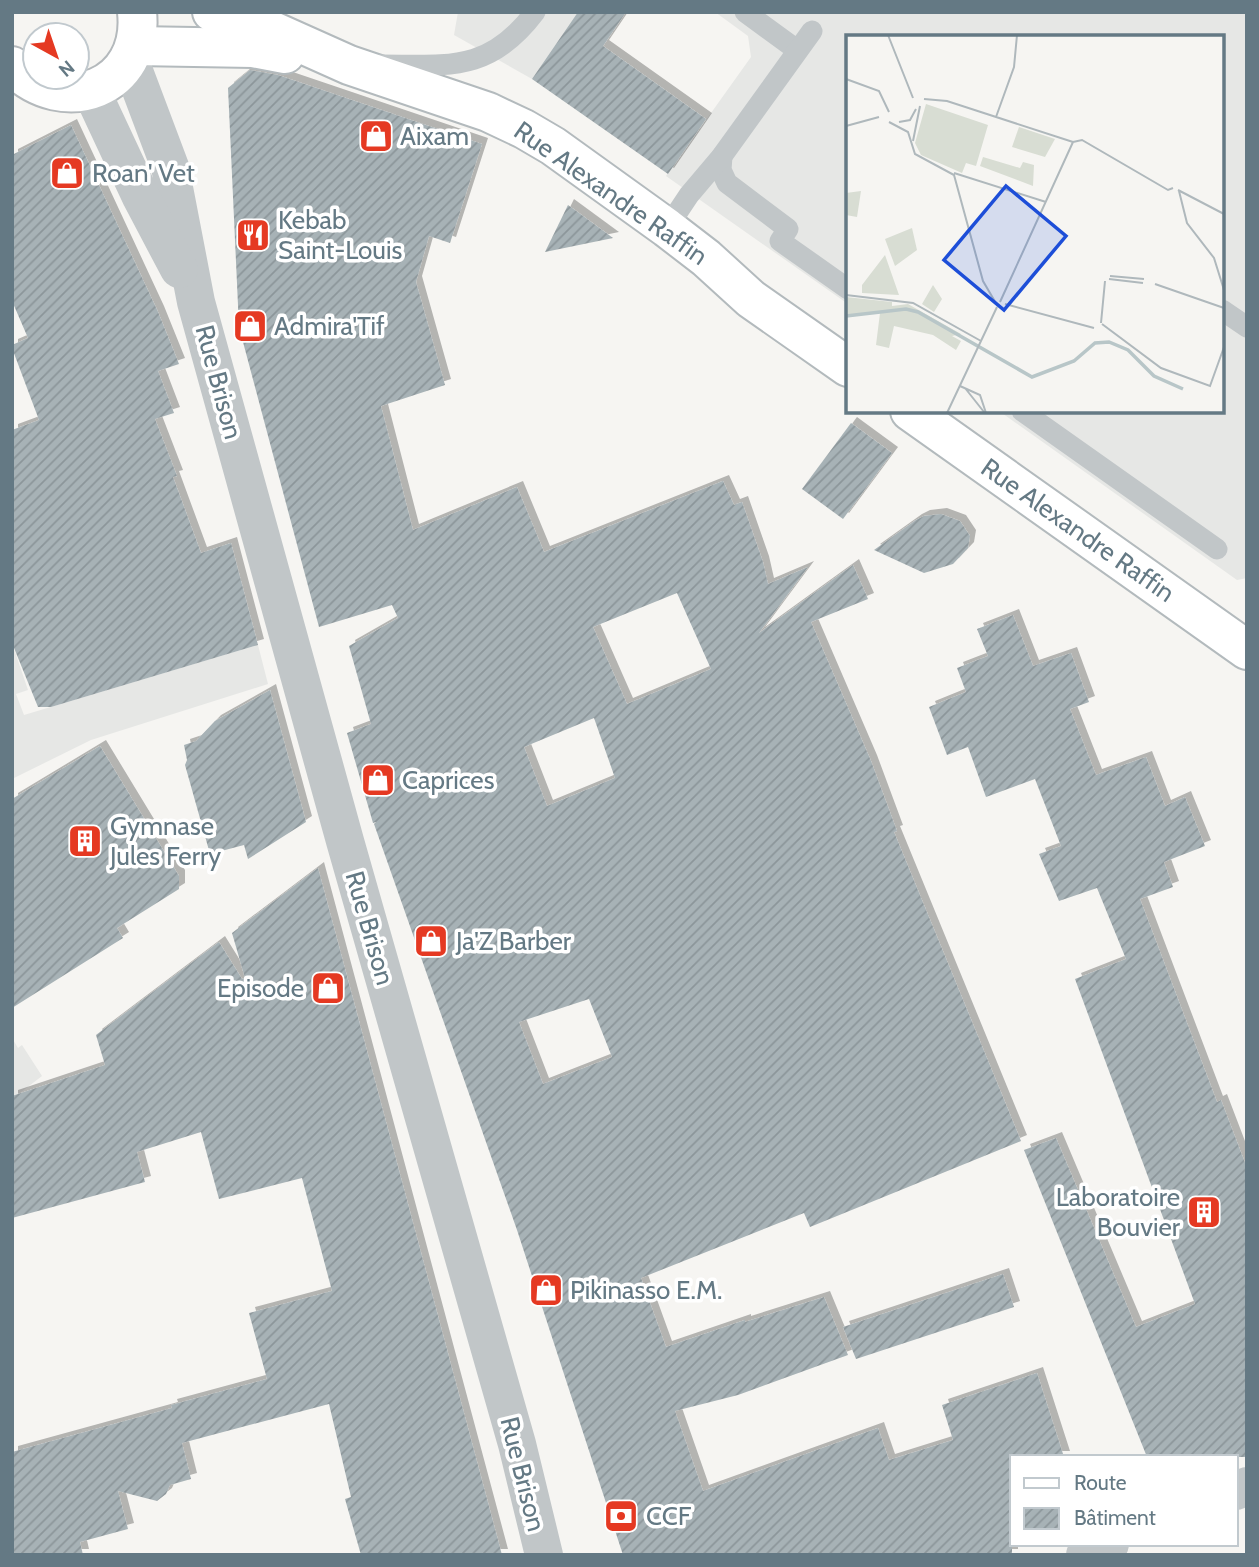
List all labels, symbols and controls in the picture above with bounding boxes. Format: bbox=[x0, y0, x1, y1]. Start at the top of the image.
north arrow bbox=[21, 21, 91, 91]
inset map bbox=[846, 35, 1224, 413]
text: N bbox=[54, 56, 79, 82]
street label: Rue Alexandre Raffin bbox=[508, 114, 714, 272]
shop icon: Aixam bbox=[357, 117, 395, 155]
place label: Aixam bbox=[400, 120, 469, 152]
shop icon: Roan' Vet bbox=[48, 154, 86, 192]
place label: Roan' Vet bbox=[92, 157, 195, 189]
place label: Kebab Saint-Louis bbox=[278, 204, 402, 266]
restaurant icon: Kebab Saint-Louis bbox=[234, 216, 272, 254]
shop icon: Admira'Tif bbox=[231, 307, 269, 345]
place label: Admira'Tif bbox=[274, 310, 385, 342]
street label: Rue Brison bbox=[188, 321, 250, 443]
street label: Rue Alexandre Raffin bbox=[975, 451, 1181, 609]
shop icon: Caprices bbox=[359, 761, 397, 799]
place label: Caprices bbox=[402, 764, 495, 796]
place label: Gymnase Jules Ferry bbox=[109, 810, 221, 872]
building icon: Gymnase Jules Ferry bbox=[66, 822, 104, 860]
street label: Rue Brison bbox=[339, 867, 401, 989]
shop icon: Ja'Z Barber bbox=[412, 922, 450, 960]
place label: Ja'Z Barber bbox=[455, 925, 572, 957]
shop icon: Episode bbox=[309, 969, 347, 1007]
place label: Episode bbox=[217, 972, 304, 1004]
place label: Laboratoire Bouvier bbox=[1056, 1181, 1181, 1243]
building icon: Laboratoire Bouvier bbox=[1185, 1193, 1223, 1231]
shop icon: Pikinasso E.M. bbox=[527, 1271, 565, 1309]
place label: Pikinasso E.M. bbox=[570, 1274, 722, 1306]
street label: Rue Brison bbox=[493, 1413, 553, 1535]
legend bbox=[1010, 1455, 1238, 1546]
text: Route bbox=[1074, 1470, 1127, 1495]
bank icon: CCF bbox=[602, 1497, 640, 1535]
place label: CCF bbox=[646, 1500, 692, 1532]
text: Bâtiment bbox=[1074, 1505, 1156, 1530]

